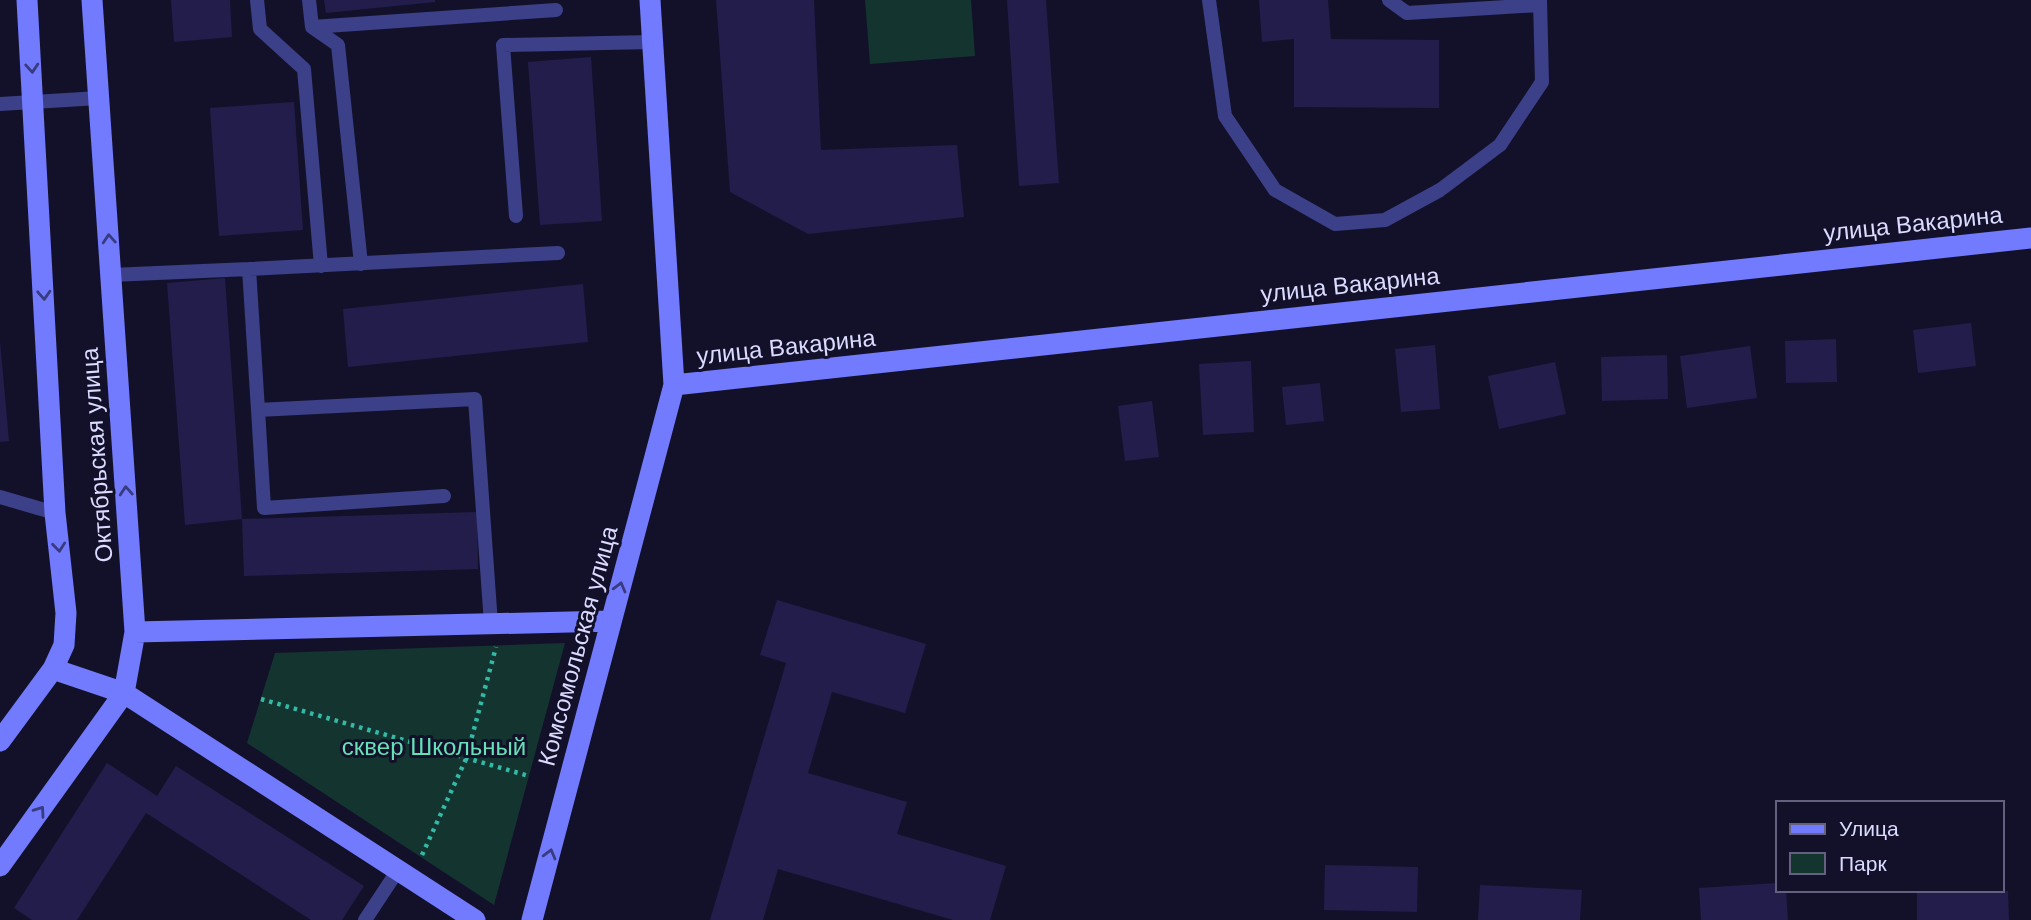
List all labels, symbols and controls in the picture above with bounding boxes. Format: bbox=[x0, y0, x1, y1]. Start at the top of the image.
one-way arrow bbox=[24, 63, 39, 74]
street label: улица Вакарина bbox=[1822, 201, 2004, 246]
one-way arrow bbox=[102, 233, 117, 244]
street label: улица Вакарина bbox=[1259, 262, 1441, 307]
one-way arrow bbox=[37, 290, 52, 301]
street label: улица Вакарина bbox=[695, 324, 877, 369]
street label: Октябрьская улица bbox=[75, 346, 117, 563]
one-way arrow bbox=[119, 485, 134, 496]
street label: Комсомольская улица bbox=[532, 522, 623, 769]
one-way arrow bbox=[51, 542, 66, 553]
one-way arrow bbox=[612, 581, 626, 593]
park label: сквер Школьный bbox=[342, 733, 526, 760]
legend bbox=[1776, 801, 2003, 892]
one-way arrow bbox=[32, 806, 44, 819]
text: Улица bbox=[1839, 817, 1899, 840]
one-way arrow bbox=[541, 848, 556, 860]
text: Парк bbox=[1839, 852, 1887, 875]

